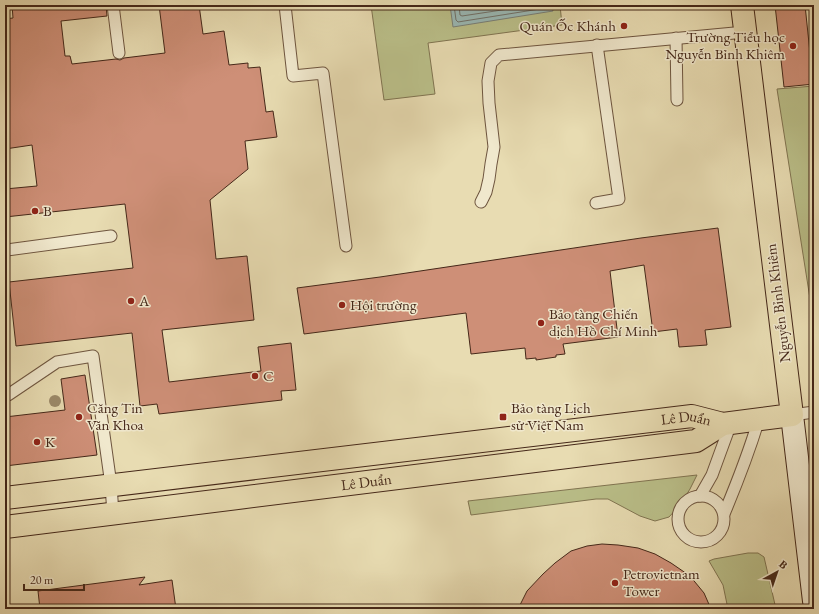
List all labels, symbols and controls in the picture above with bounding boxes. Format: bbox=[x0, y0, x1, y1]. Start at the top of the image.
place label: Quán Ốc Khánh bbox=[520, 16, 616, 35]
marker: Quán Ốc Khánh bbox=[619, 21, 629, 31]
place label: Trường Tiểu học Nguyễn Bỉnh Khiêm bbox=[665, 27, 785, 63]
marker: Trường Tiểu học Nguyễn Bỉnh Khiêm bbox=[788, 41, 798, 51]
place label: B bbox=[43, 201, 52, 220]
marker: B bbox=[30, 206, 40, 216]
street label: Nguyễn Bỉnh Khiêm bbox=[761, 242, 794, 364]
place label: A bbox=[138, 291, 150, 310]
place label: Hội trường bbox=[350, 295, 417, 314]
marker: A bbox=[126, 296, 136, 306]
marker: Hội trường bbox=[337, 300, 347, 310]
place label: Bảo tàng Chiến dịch Hồ Chí Minh bbox=[549, 304, 658, 340]
marker: Bảo tàng Chiến dịch Hồ Chí Minh bbox=[536, 318, 546, 328]
place label: C bbox=[263, 366, 274, 385]
marker: C bbox=[250, 371, 260, 381]
place label: Căng Tin Văn Khoa bbox=[87, 398, 144, 434]
place label: Bảo tàng Lịch sử Việt Nam bbox=[511, 398, 591, 434]
street label: Lê Duẩn bbox=[660, 406, 713, 430]
marker: Căng Tin Văn Khoa bbox=[74, 412, 84, 422]
marker: Bảo tàng Lịch sử Việt Nam bbox=[498, 412, 508, 422]
place label: K bbox=[45, 432, 56, 451]
marker: K bbox=[32, 437, 42, 447]
street label: Lê Duẩn bbox=[340, 469, 393, 494]
north arrow bbox=[757, 552, 797, 592]
text: B bbox=[776, 557, 791, 572]
place label: Petrovietnam Tower bbox=[623, 564, 700, 600]
scale bar bbox=[24, 566, 84, 592]
text: 20 m bbox=[30, 572, 54, 588]
marker: Petrovietnam Tower bbox=[610, 578, 620, 588]

